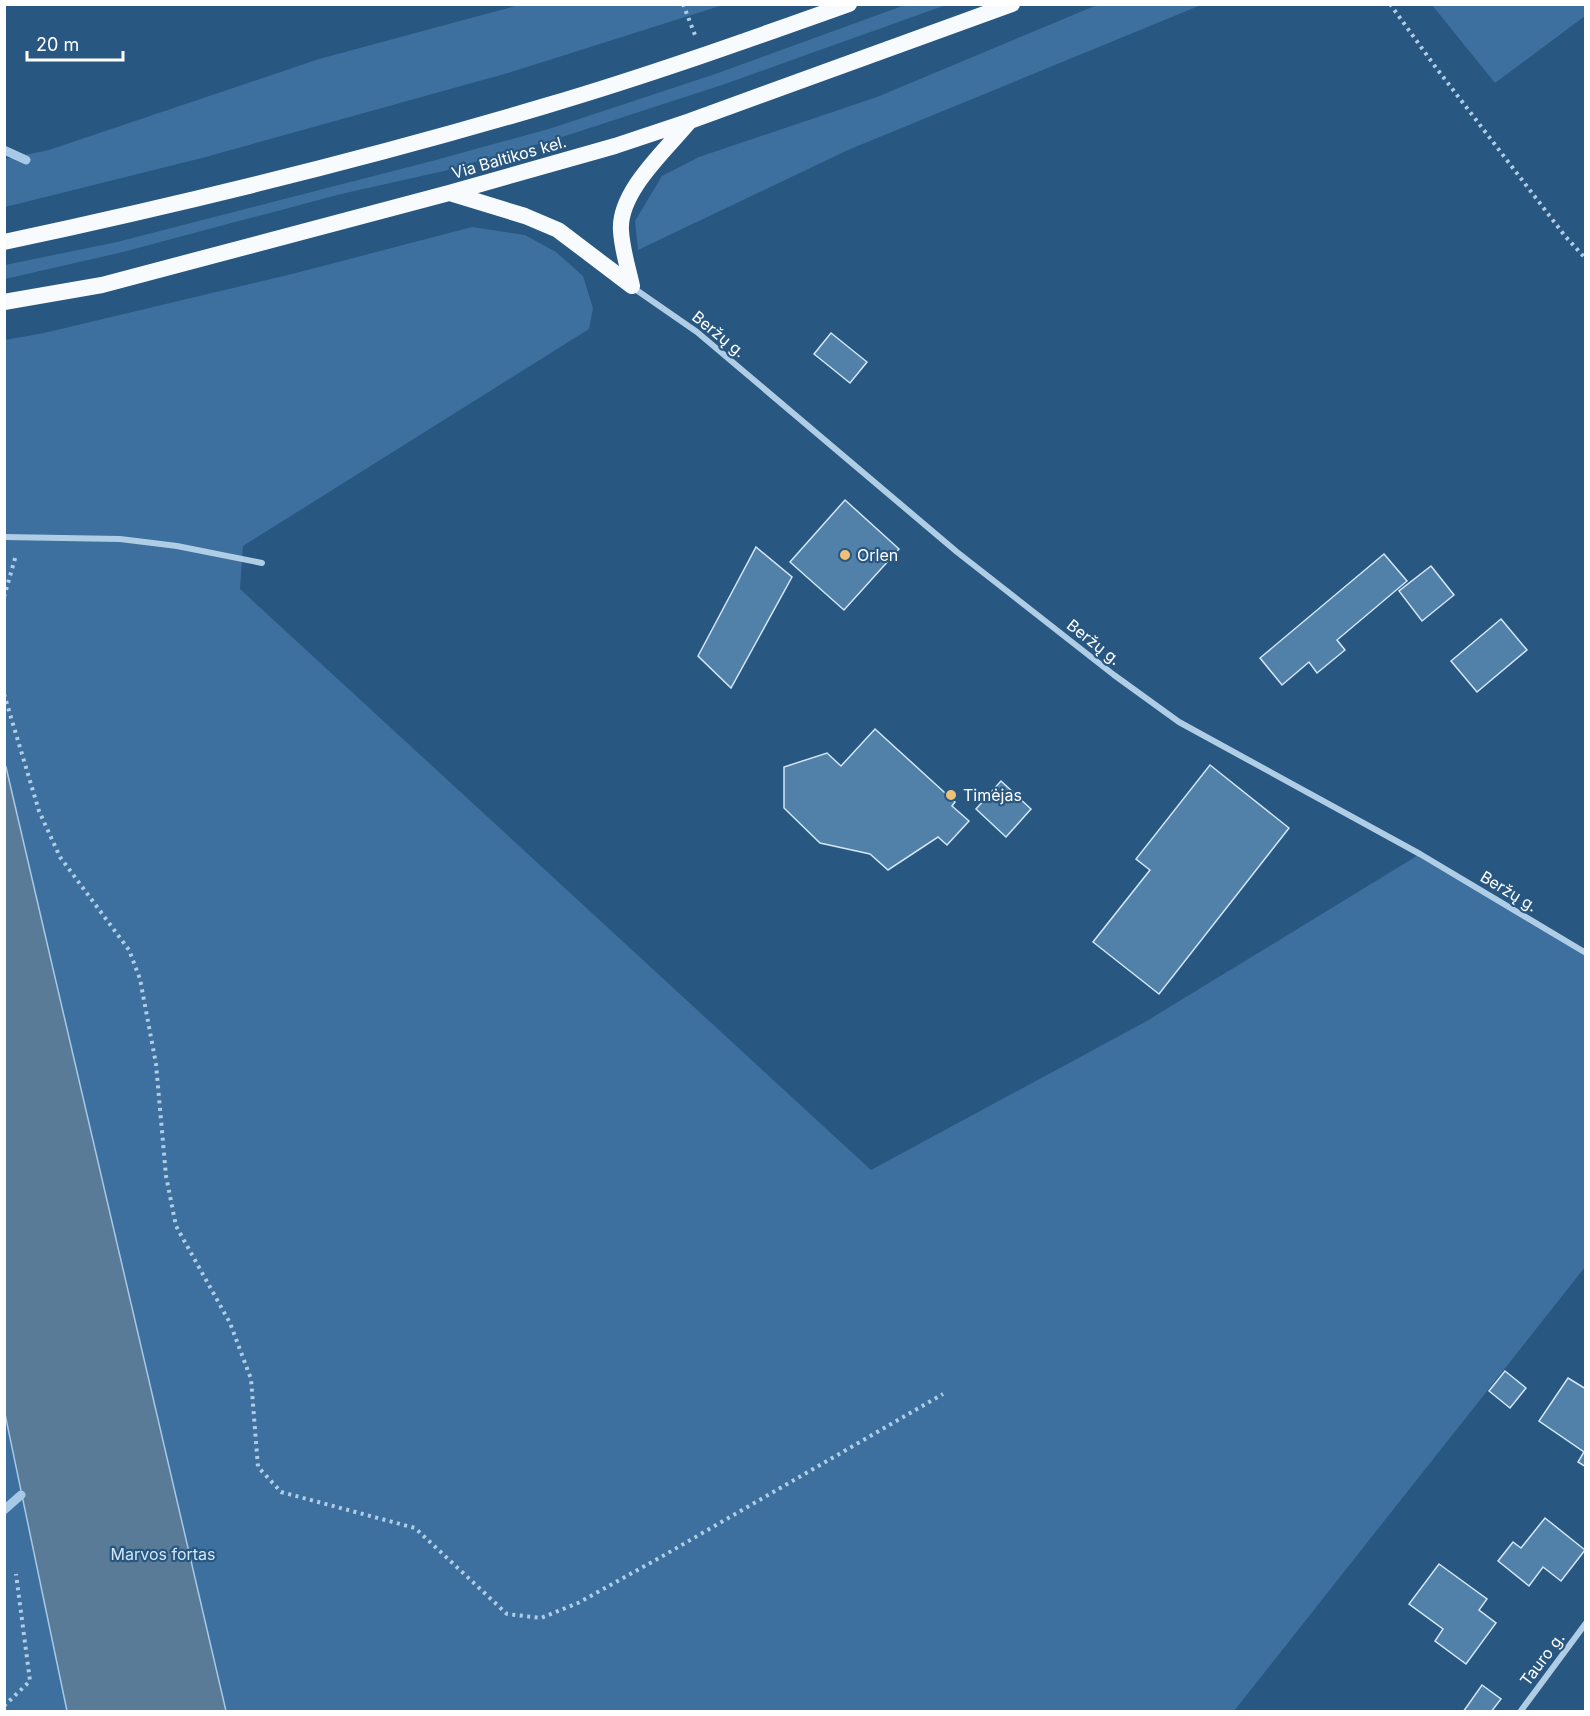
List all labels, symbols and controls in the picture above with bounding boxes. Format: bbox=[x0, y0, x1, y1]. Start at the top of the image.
scale bar bbox=[27, 24, 123, 62]
text: 20 m bbox=[36, 34, 79, 55]
street label: Via Baltikos kel. bbox=[449, 131, 569, 183]
street label: Beržų g. bbox=[688, 306, 750, 362]
place label: Orlen bbox=[857, 545, 898, 565]
marker: Orlen bbox=[838, 548, 852, 562]
street label: Beržų g. bbox=[1063, 615, 1125, 669]
place label: Timėjas bbox=[963, 785, 1022, 805]
marker: Timėjas bbox=[944, 788, 958, 802]
street label: Beržų g. bbox=[1477, 866, 1541, 916]
park label: Marvos fortas bbox=[111, 1544, 216, 1564]
street label: Tauro g. bbox=[1515, 1628, 1569, 1690]

